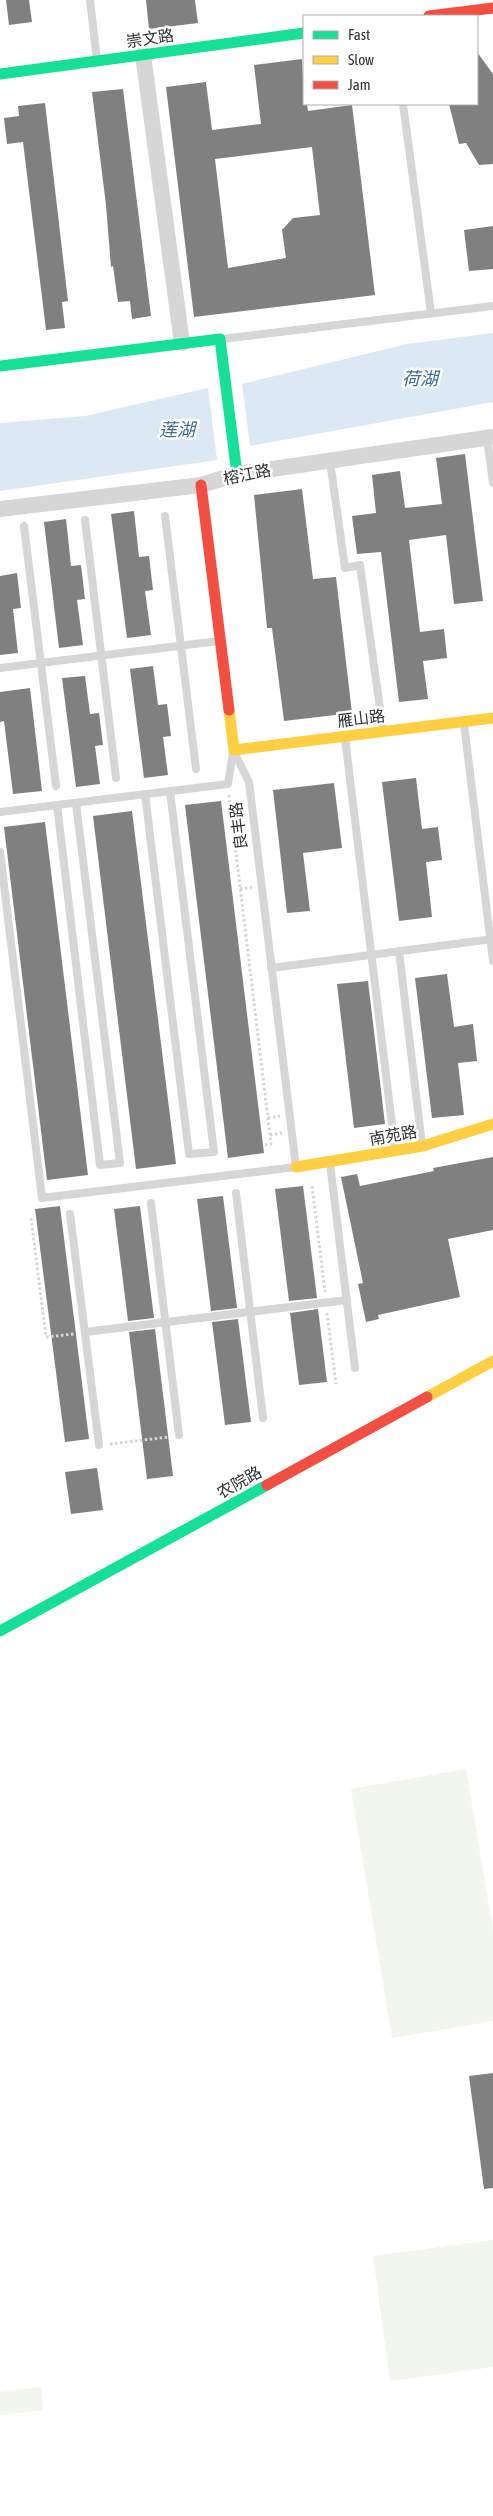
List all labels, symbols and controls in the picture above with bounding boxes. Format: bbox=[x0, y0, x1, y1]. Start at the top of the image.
legend bbox=[303, 15, 478, 105]
street label: 崇文路 bbox=[125, 26, 175, 50]
text: Fast bbox=[348, 26, 370, 43]
text: Slow bbox=[348, 51, 374, 68]
text: Jam bbox=[348, 76, 371, 93]
water label: 荷湖 bbox=[402, 368, 441, 389]
water label: 莲湖 bbox=[159, 419, 198, 440]
street label: 榕江路 bbox=[222, 461, 272, 487]
street label: 雁山路 bbox=[336, 706, 386, 730]
street label: 良丰路 bbox=[226, 801, 250, 851]
street label: 南苑路 bbox=[368, 1122, 418, 1148]
street label: 农院路 bbox=[214, 1462, 264, 1502]

